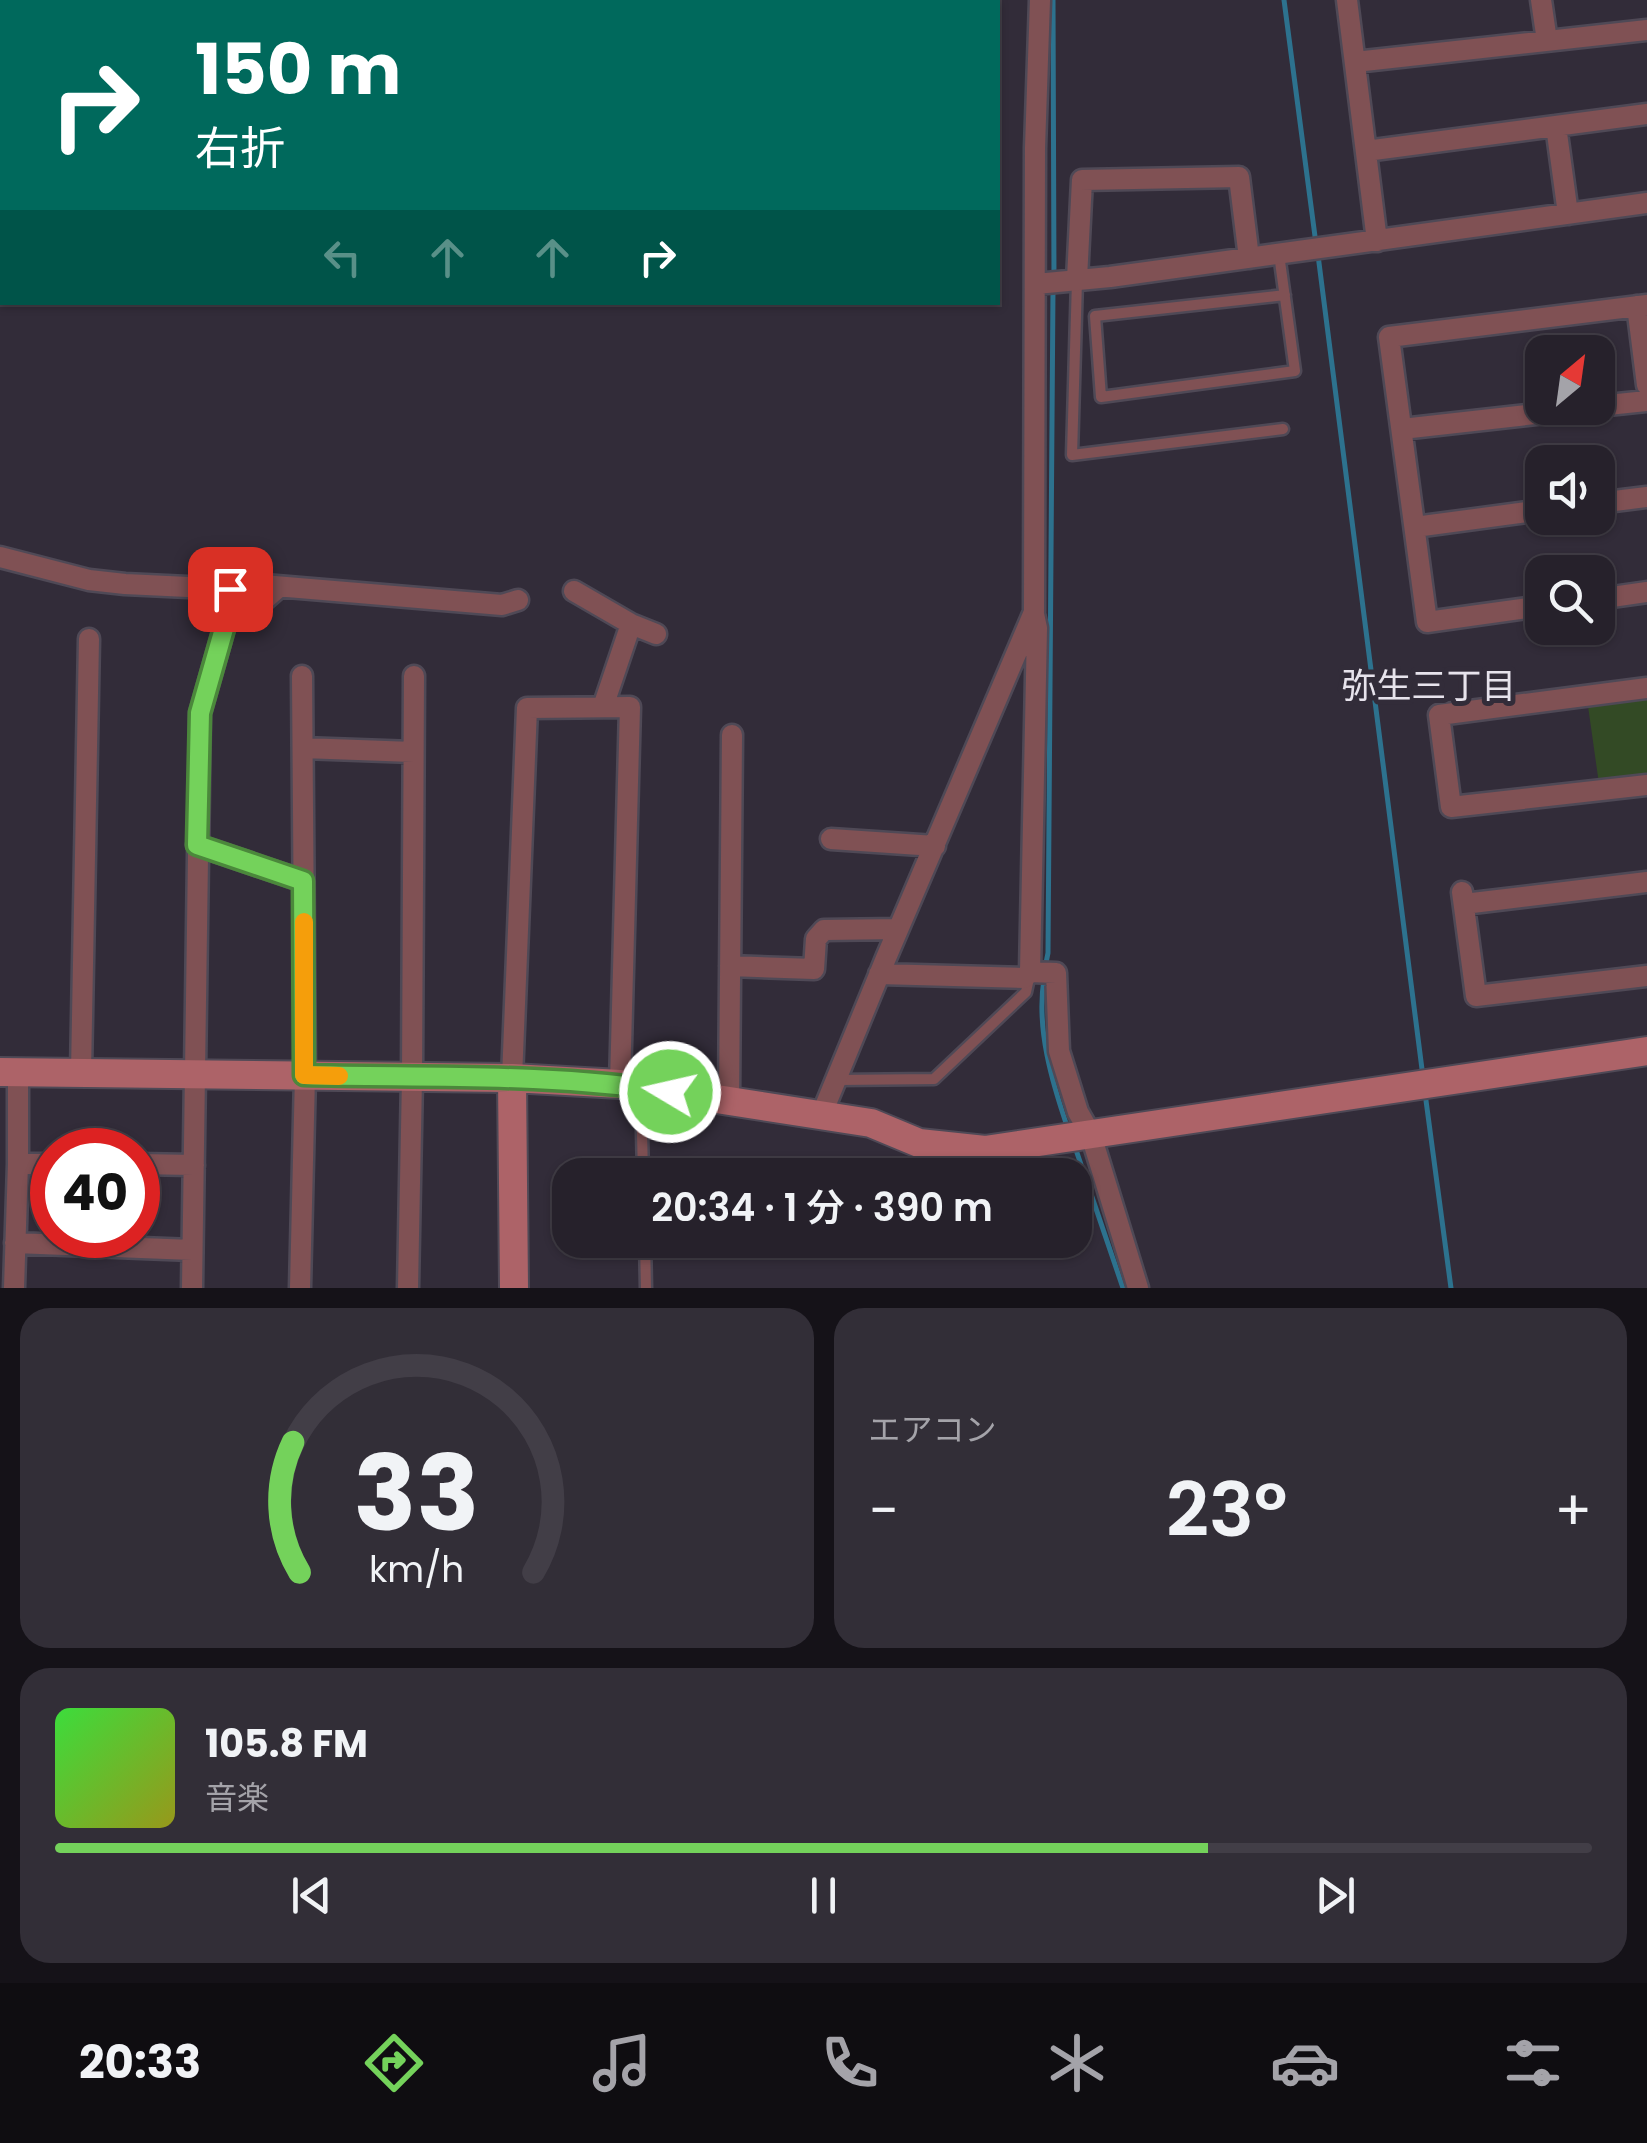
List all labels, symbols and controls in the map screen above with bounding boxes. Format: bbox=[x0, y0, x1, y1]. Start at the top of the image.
text: 150 m bbox=[195, 20, 401, 119]
icon: right bbox=[30, 40, 160, 170]
text: 右折 bbox=[195, 117, 285, 180]
icon: left bbox=[315, 230, 370, 285]
icon: ahead bbox=[420, 230, 475, 285]
icon: ahead bbox=[525, 230, 580, 285]
icon: right bbox=[630, 230, 685, 285]
north arrow bbox=[1525, 335, 1615, 425]
map controls bbox=[1525, 335, 1615, 645]
button: sound bbox=[1525, 445, 1615, 535]
pin bbox=[188, 547, 273, 632]
button: search bbox=[1525, 555, 1615, 645]
icon: arrive bbox=[203, 562, 258, 617]
district label: 弥生三丁目 bbox=[1341, 661, 1517, 710]
position arrow bbox=[618, 1040, 722, 1144]
speed limit sign: 40 bbox=[30, 1128, 160, 1258]
text: 20:34 · 1 分 · 390 m bbox=[651, 1181, 993, 1234]
text: エアコン bbox=[869, 1407, 997, 1452]
text: 33 bbox=[354, 1421, 480, 1566]
text: 23° bbox=[1166, 1457, 1287, 1562]
text: − bbox=[869, 1472, 899, 1549]
text: + bbox=[1554, 1472, 1592, 1549]
text: km/h bbox=[369, 1544, 464, 1595]
text: 105.8 FM bbox=[205, 1717, 368, 1770]
text: 音楽 bbox=[205, 1775, 269, 1820]
icon: previous bbox=[284, 1868, 339, 1923]
icon: pause bbox=[796, 1868, 851, 1923]
icon: next bbox=[1308, 1868, 1363, 1923]
icon: directions bbox=[359, 2028, 429, 2098]
icon: music bbox=[587, 2028, 657, 2098]
icon: phone bbox=[815, 2028, 885, 2098]
icon: climate bbox=[1042, 2028, 1112, 2098]
icon: car bbox=[1270, 2028, 1340, 2098]
icon: filters bbox=[1498, 2028, 1568, 2098]
text: 20:33 bbox=[79, 2031, 201, 2094]

